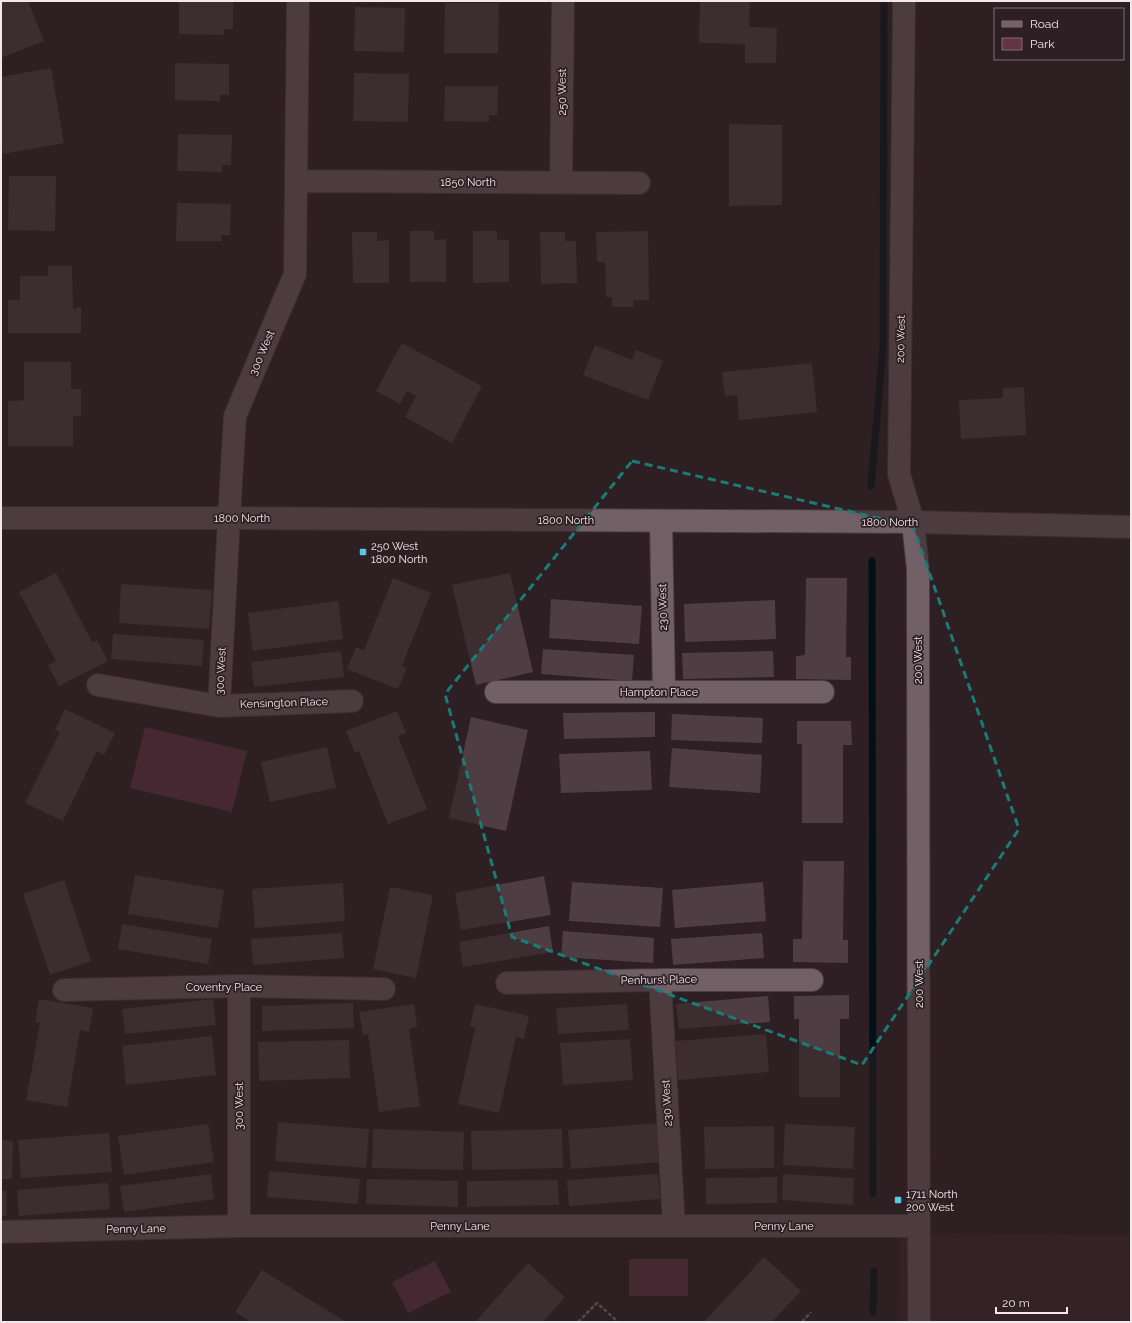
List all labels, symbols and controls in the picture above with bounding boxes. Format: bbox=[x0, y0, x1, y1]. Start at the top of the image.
legend bbox=[994, 8, 1124, 60]
text: Road bbox=[1030, 17, 1059, 31]
text: Park bbox=[1030, 37, 1055, 51]
street label: 250 West bbox=[556, 68, 569, 116]
street label: 1850 North bbox=[440, 176, 496, 189]
street label: 200 West bbox=[894, 315, 908, 363]
street label: 300 West bbox=[247, 328, 277, 378]
street label: 1800 North bbox=[214, 512, 270, 525]
street label: 1800 North bbox=[538, 514, 594, 527]
street label: 1800 North bbox=[862, 516, 918, 529]
place label: 250 West 1800 North bbox=[371, 540, 427, 566]
marker: 250 West 1800 North bbox=[358, 547, 368, 557]
street label: 230 West bbox=[656, 583, 670, 631]
street label: 200 West bbox=[912, 636, 925, 684]
street label: 300 West bbox=[213, 646, 229, 695]
street label: Hampton Place bbox=[620, 686, 699, 699]
street label: Kensington Place bbox=[240, 695, 329, 711]
street label: 200 West bbox=[913, 960, 926, 1008]
street label: Penhurst Place bbox=[621, 973, 698, 987]
street label: Coventry Place bbox=[186, 981, 263, 994]
street label: 230 West bbox=[659, 1079, 675, 1127]
street label: 300 West bbox=[233, 1082, 246, 1130]
place label: 1711 North 200 West bbox=[906, 1188, 958, 1214]
marker: 1711 North 200 West bbox=[893, 1195, 903, 1205]
street label: Penny Lane bbox=[430, 1220, 490, 1233]
street label: Penny Lane bbox=[754, 1220, 814, 1233]
street label: Penny Lane bbox=[106, 1222, 166, 1236]
scale bar bbox=[996, 1289, 1067, 1315]
text: 20 m bbox=[1002, 1296, 1030, 1310]

